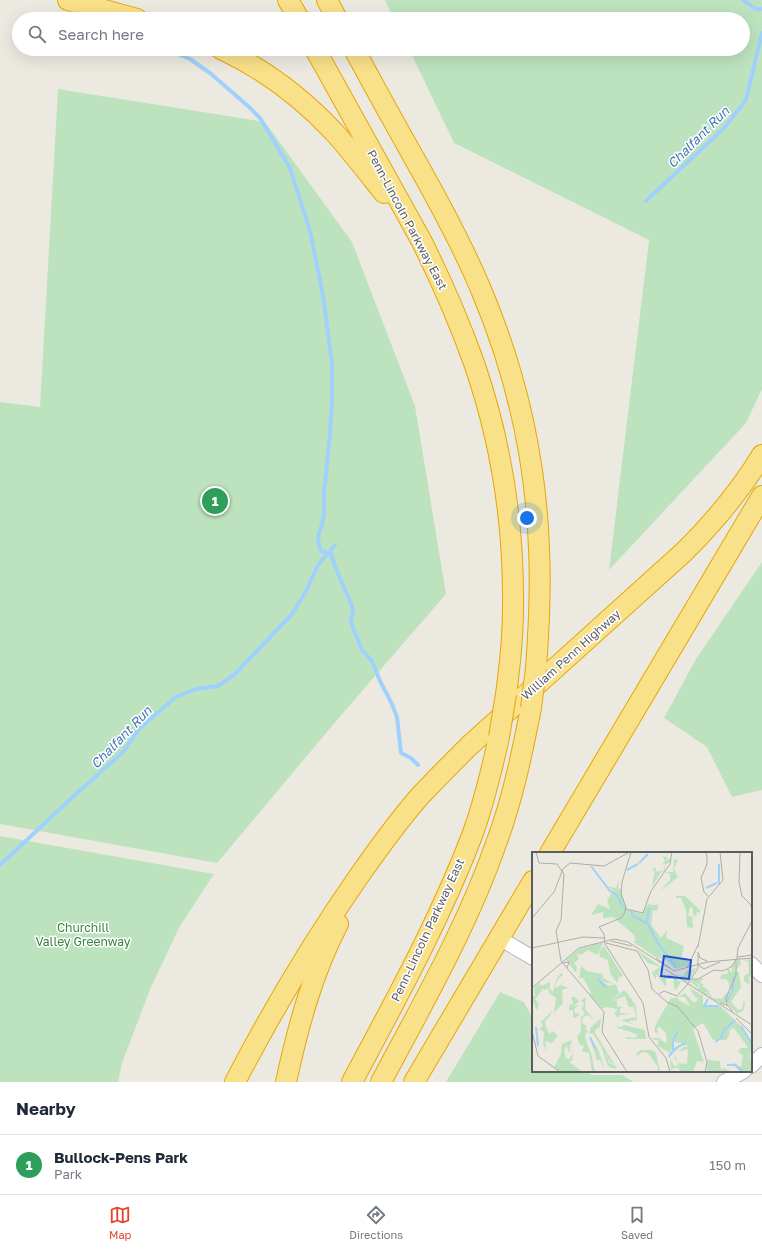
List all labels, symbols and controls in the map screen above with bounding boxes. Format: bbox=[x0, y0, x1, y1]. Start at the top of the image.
search box bbox=[12, 12, 750, 56]
icon: search bbox=[26, 23, 48, 45]
text: Search here bbox=[58, 25, 144, 43]
water label: Chalfant Run bbox=[664, 102, 733, 171]
street label: Penn-Lincoln Parkway East bbox=[364, 147, 451, 293]
pin: 1 bbox=[202, 486, 228, 516]
your location bbox=[517, 508, 537, 528]
street label: William Penn Highway bbox=[518, 606, 624, 703]
water label: Chalfant Run bbox=[87, 702, 155, 772]
inset map bbox=[532, 852, 752, 1072]
street label: Penn-Lincoln Parkway East bbox=[388, 856, 467, 1004]
park label: Churchill Valley Greenway bbox=[35, 920, 131, 949]
text: Nearby bbox=[16, 1098, 76, 1119]
text: Bullock-Pens Park bbox=[54, 1148, 188, 1166]
text: 1 bbox=[26, 1157, 32, 1173]
text: 150 m bbox=[709, 1157, 746, 1173]
text: Park bbox=[54, 1166, 82, 1182]
tab: Map bbox=[109, 1204, 131, 1241]
tab: Directions bbox=[349, 1204, 403, 1241]
tab: Saved bbox=[621, 1204, 653, 1241]

